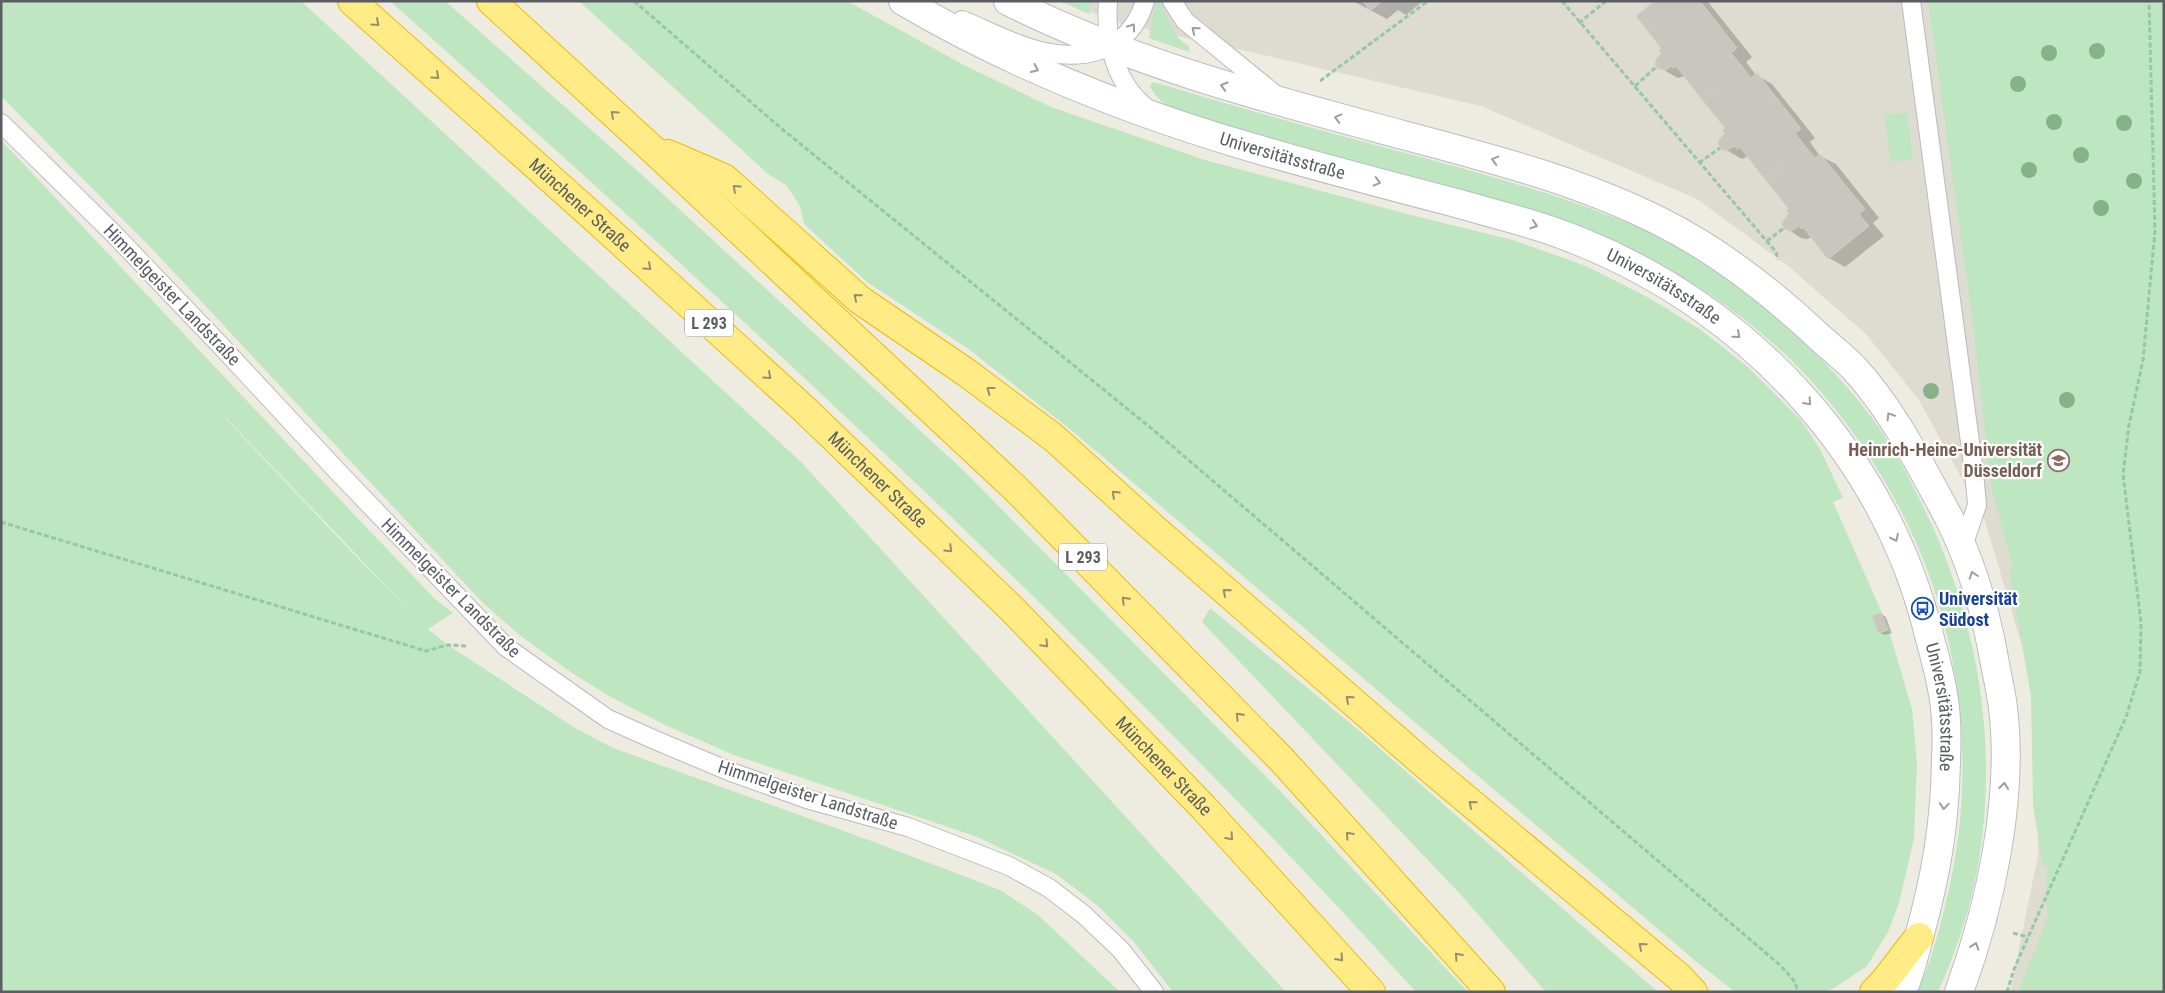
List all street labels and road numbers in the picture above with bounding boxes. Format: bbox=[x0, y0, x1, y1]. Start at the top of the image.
street label: Universitätsstraße bbox=[1217, 128, 1348, 183]
street label: Münchener Straße bbox=[525, 154, 635, 256]
street label: Himmelgeister Landstraße bbox=[100, 220, 245, 370]
street label: Universitätsstraße bbox=[1604, 244, 1725, 328]
road number: L 293 bbox=[685, 309, 733, 336]
street label: Münchener Straße bbox=[824, 427, 932, 532]
street label: Himmelgeister Landstraße bbox=[377, 514, 525, 662]
road number: L 293 bbox=[1059, 544, 1107, 570]
street label: Universitätsstraße bbox=[1922, 640, 1958, 772]
street label: Münchener Straße bbox=[1112, 712, 1217, 820]
street label: Himmelgeister Landstraße bbox=[716, 755, 901, 834]

